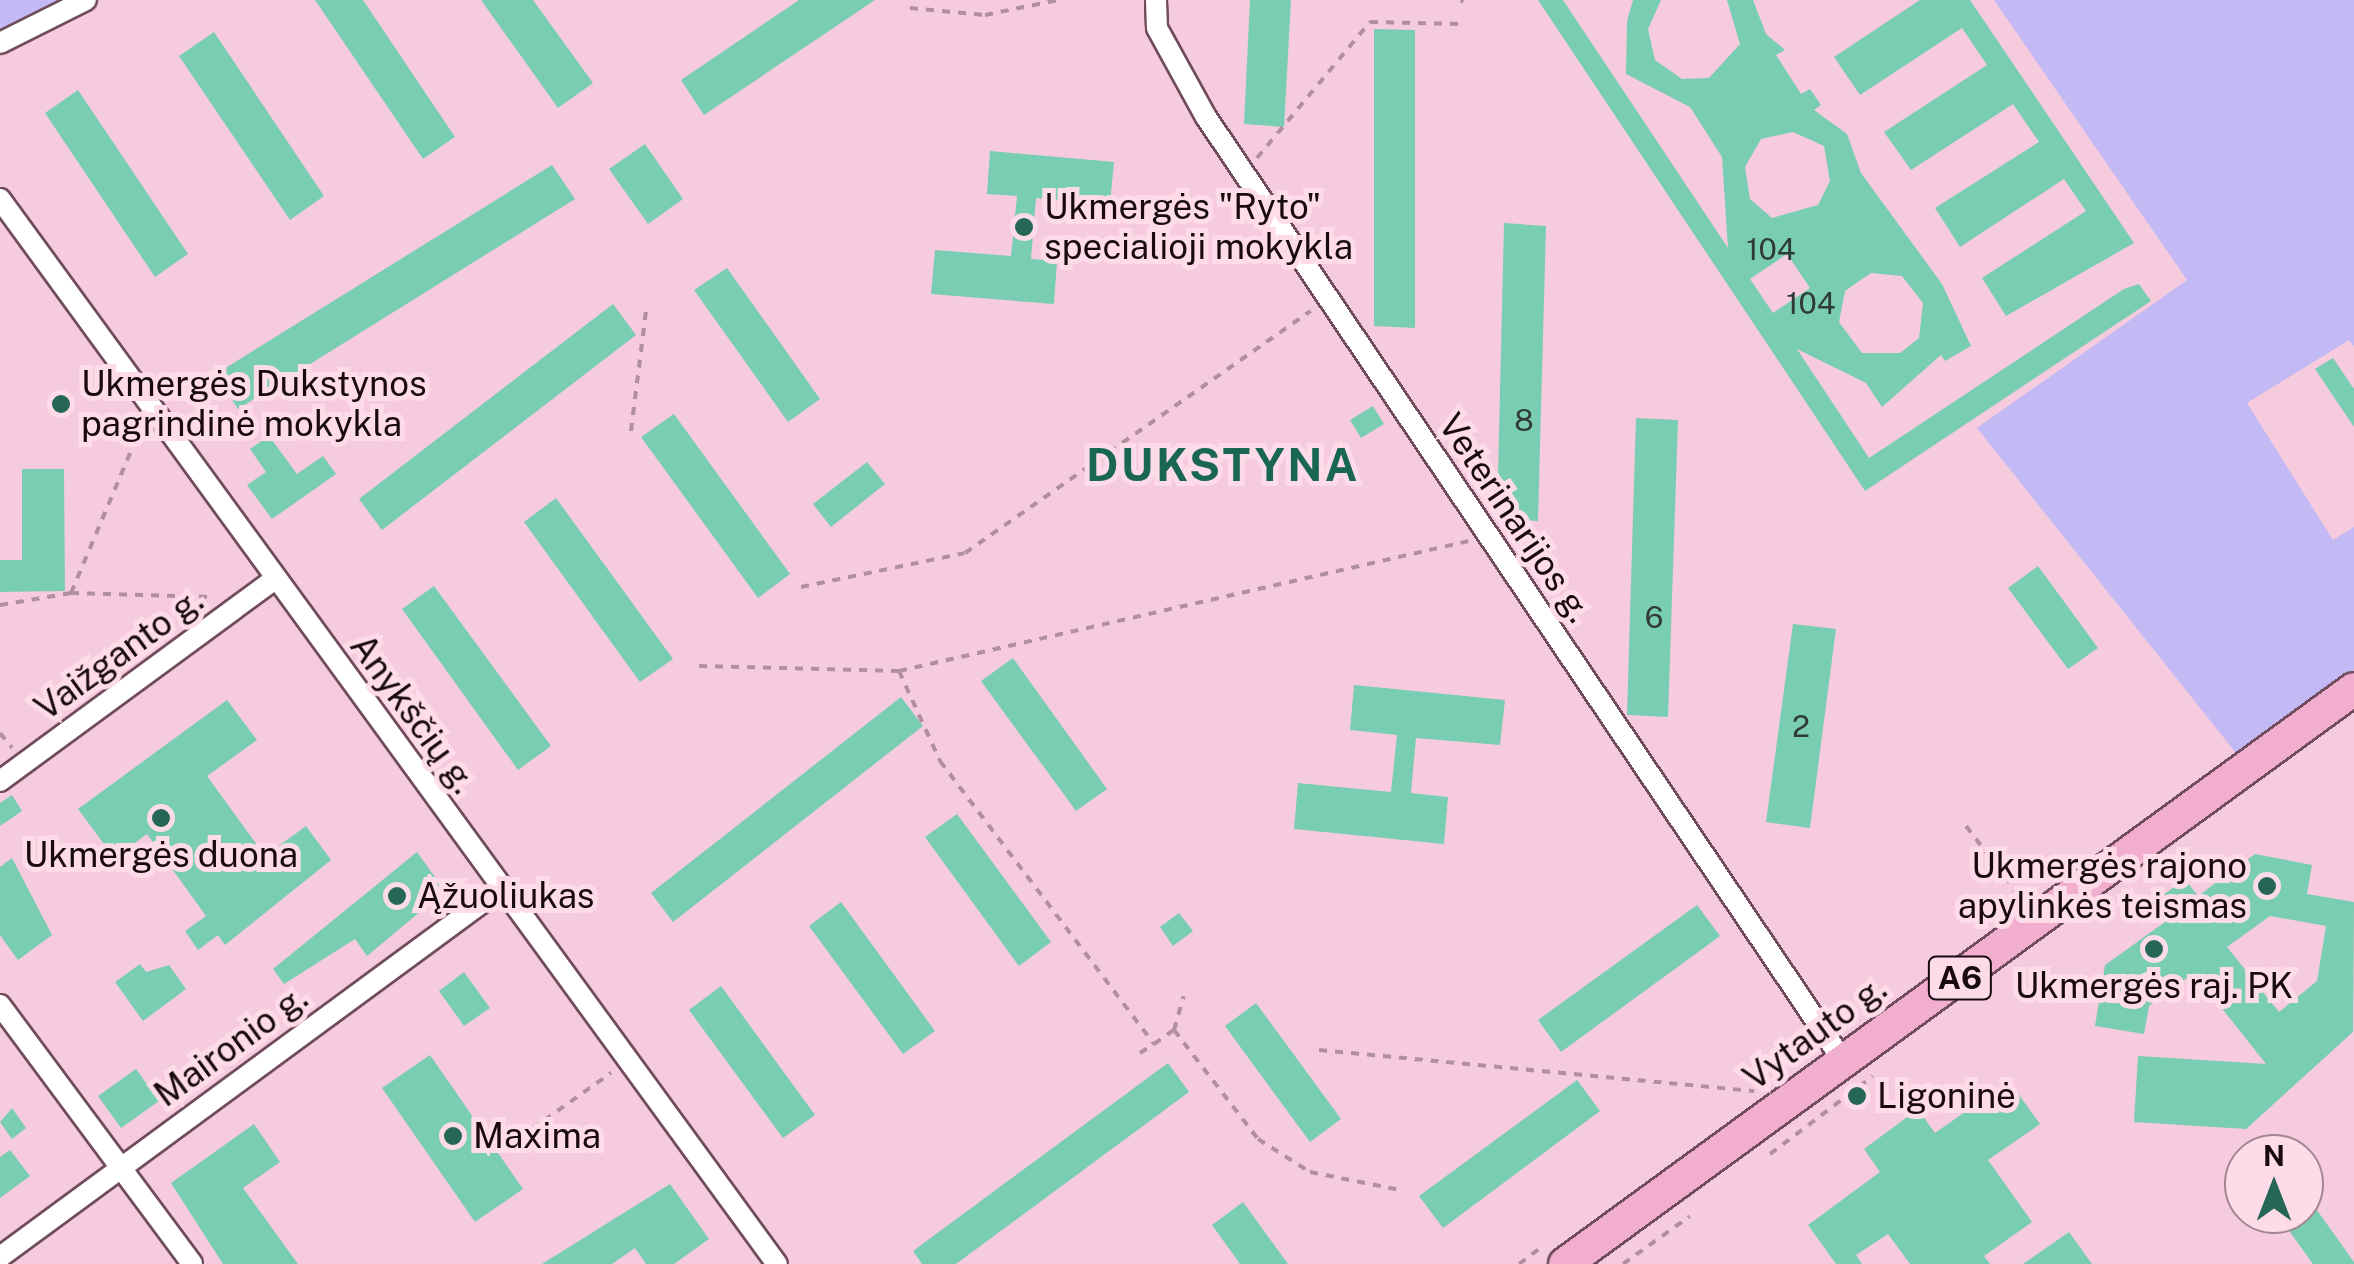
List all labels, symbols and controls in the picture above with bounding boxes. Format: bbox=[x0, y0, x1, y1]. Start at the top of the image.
place label: Ukmergės "Ryto" specialioji mokykla bbox=[1044, 186, 1353, 268]
marker: Ukmergės "Ryto" specialioji mokykla bbox=[1013, 216, 1035, 238]
house number: 104 bbox=[1746, 231, 1796, 267]
house number: 104 bbox=[1786, 285, 1836, 321]
place label: Ukmergės Dukstynos pagrindinė mokykla bbox=[81, 363, 427, 445]
marker: Ukmergės Dukstynos pagrindinė mokykla bbox=[50, 393, 72, 415]
house number: 8 bbox=[1514, 402, 1534, 438]
street label: Veterinarijos g. bbox=[1430, 405, 1600, 631]
district label: DUKSTYNA bbox=[1086, 438, 1360, 492]
street label: Vaižganto g. bbox=[27, 579, 211, 729]
house number: 6 bbox=[1645, 599, 1663, 635]
street label: Anykščių g. bbox=[341, 626, 485, 802]
house number: 2 bbox=[1792, 708, 1810, 744]
marker: Ukmergės duona bbox=[150, 807, 172, 829]
place label: Ukmergės duona bbox=[24, 834, 298, 876]
place label: Ukmergės rajono apylinkės teismas bbox=[1958, 845, 2247, 927]
place label: Ąžuoliukas bbox=[417, 875, 595, 917]
marker: Ukmergės rajono apylinkės teismas bbox=[2256, 875, 2278, 897]
marker: Ąžuoliukas bbox=[386, 885, 408, 907]
marker: Ukmergės raj. PK bbox=[2143, 938, 2165, 960]
road number: A6 bbox=[1928, 951, 1992, 1005]
place label: Ukmergės raj. PK bbox=[2015, 965, 2293, 1007]
street label: Vytauto g. bbox=[1735, 967, 1895, 1099]
street label: Maironio g. bbox=[146, 976, 316, 1116]
place label: Ligoninė bbox=[1877, 1075, 2016, 1117]
marker: Ligoninė bbox=[1846, 1085, 1868, 1107]
place label: Maxima bbox=[473, 1115, 601, 1157]
marker: Maxima bbox=[442, 1125, 464, 1147]
north arrow bbox=[2224, 1134, 2324, 1234]
text: N bbox=[2263, 1139, 2285, 1172]

